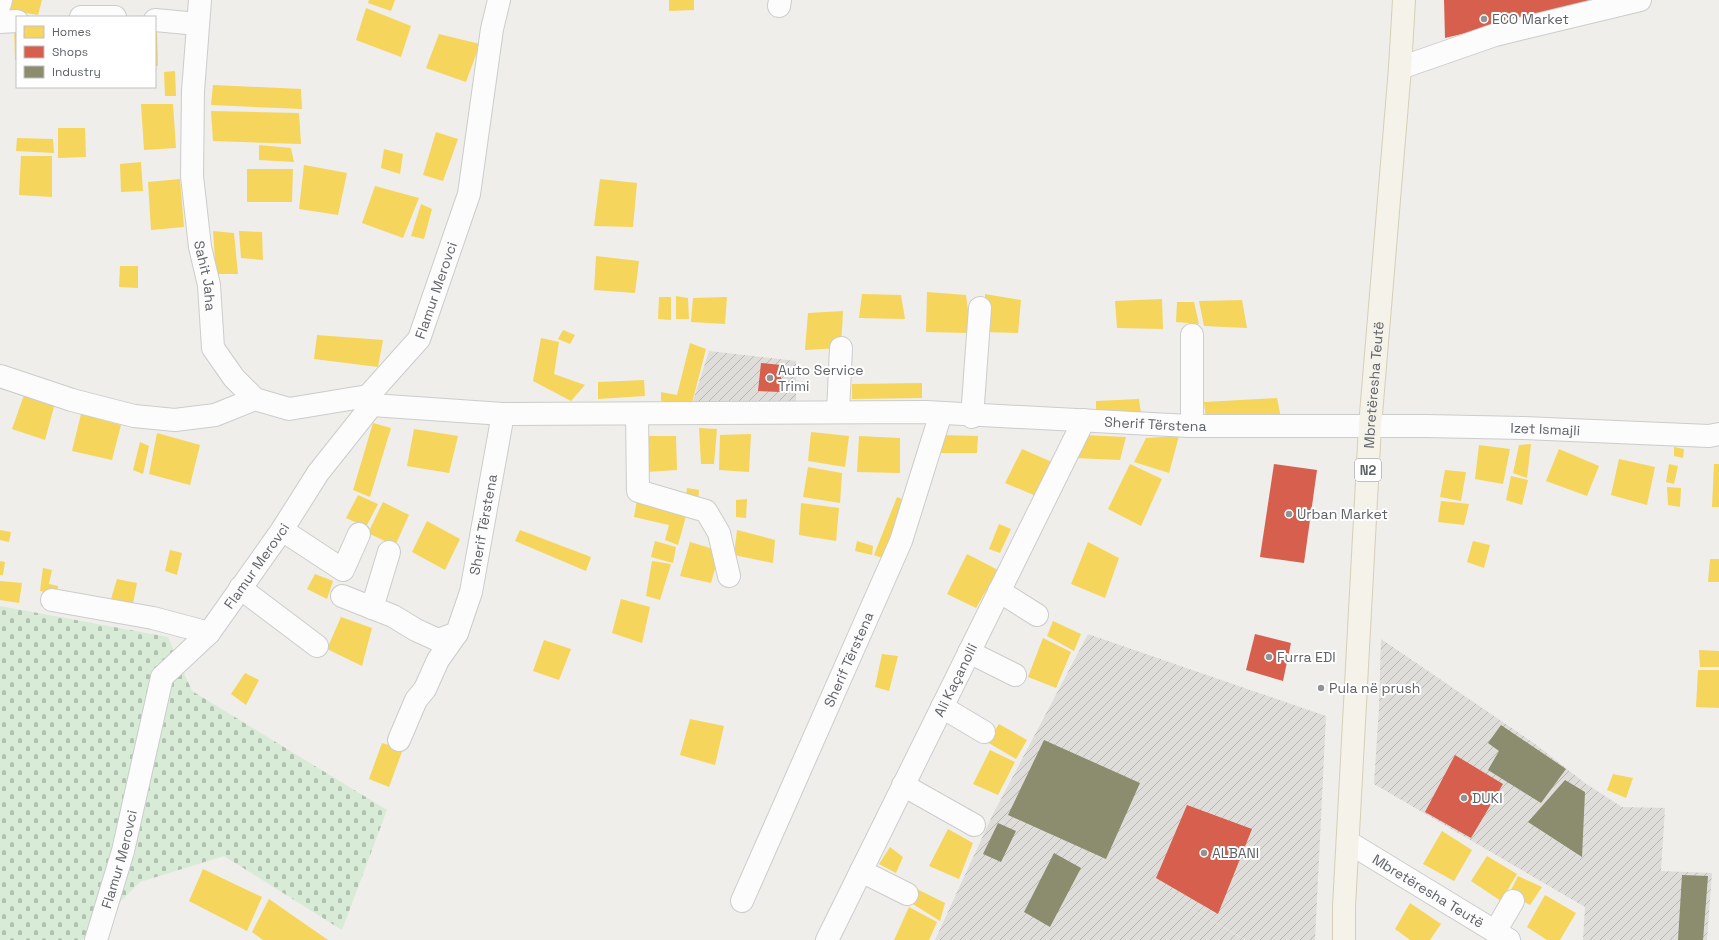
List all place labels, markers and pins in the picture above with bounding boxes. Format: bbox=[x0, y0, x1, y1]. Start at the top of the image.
place label: ECO Market bbox=[1492, 10, 1569, 28]
marker: ECO Market bbox=[1479, 14, 1489, 24]
place label: Auto Service Trimi bbox=[778, 361, 864, 395]
marker: Auto Service Trimi bbox=[765, 373, 775, 383]
place label: Urban Market bbox=[1297, 505, 1388, 523]
marker: Urban Market bbox=[1284, 509, 1294, 519]
place label: Furra EDI bbox=[1277, 648, 1336, 666]
marker: Furra EDI bbox=[1264, 652, 1274, 662]
place label: Pula në prush bbox=[1329, 679, 1420, 697]
marker: Pula në prush bbox=[1316, 683, 1326, 693]
place label: DUKI bbox=[1472, 789, 1503, 807]
marker: DUKI bbox=[1459, 793, 1469, 803]
place label: ALBANI bbox=[1212, 844, 1259, 862]
marker: ALBANI bbox=[1199, 848, 1209, 858]

